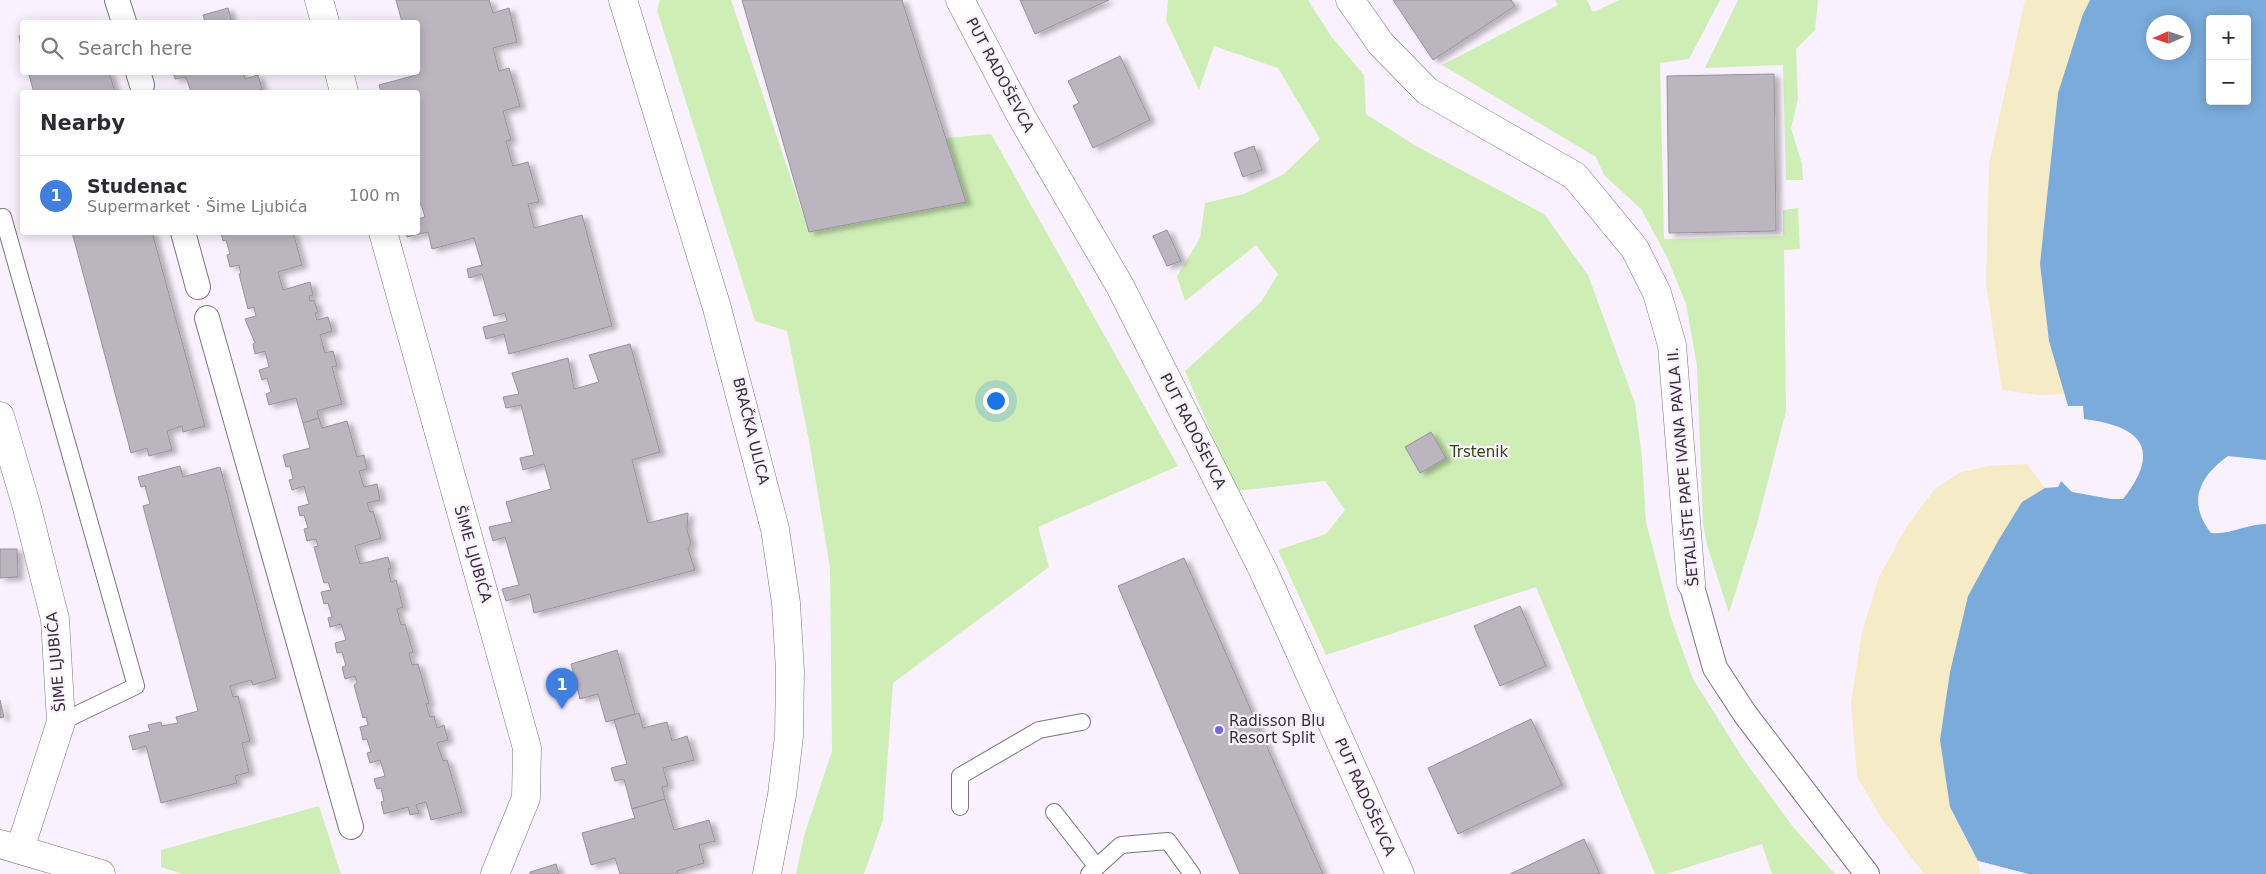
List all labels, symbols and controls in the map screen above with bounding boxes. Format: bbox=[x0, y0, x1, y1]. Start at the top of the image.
street label: PUT RADOŠEVCA bbox=[962, 14, 1039, 136]
north arrow bbox=[2146, 15, 2191, 60]
map controls bbox=[2206, 15, 2251, 105]
button: + bbox=[2206, 15, 2251, 60]
search box bbox=[20, 20, 420, 75]
icon: search bbox=[38, 34, 66, 62]
text: Search here bbox=[78, 37, 192, 59]
button: − bbox=[2206, 60, 2251, 105]
text: Nearby bbox=[40, 111, 125, 135]
text: Studenac bbox=[87, 175, 187, 197]
text: 1 bbox=[50, 186, 62, 205]
text: 100 m bbox=[349, 186, 400, 205]
text: Supermarket · Šime Ljubića bbox=[87, 197, 307, 216]
street label: ŠETALIŠTE PAPE IVANA PAVLA II. bbox=[1663, 347, 1702, 587]
street label: PUT RADOŠEVCA bbox=[1156, 370, 1231, 492]
street label: BRAČKA ULICA bbox=[729, 375, 774, 487]
your location bbox=[983, 388, 1009, 414]
park label: Trstenik bbox=[1449, 443, 1509, 461]
street label: ŠIME LJUBIĆA bbox=[451, 503, 497, 605]
street label: ŠIME LJUBIĆA bbox=[42, 611, 69, 713]
pin: 1 bbox=[546, 668, 578, 709]
place label: Radisson Blu Resort Split bbox=[1229, 712, 1325, 747]
marker: Radisson Blu Resort Split bbox=[1213, 724, 1225, 736]
street label: PUT RADOŠEVCA bbox=[1331, 735, 1400, 860]

